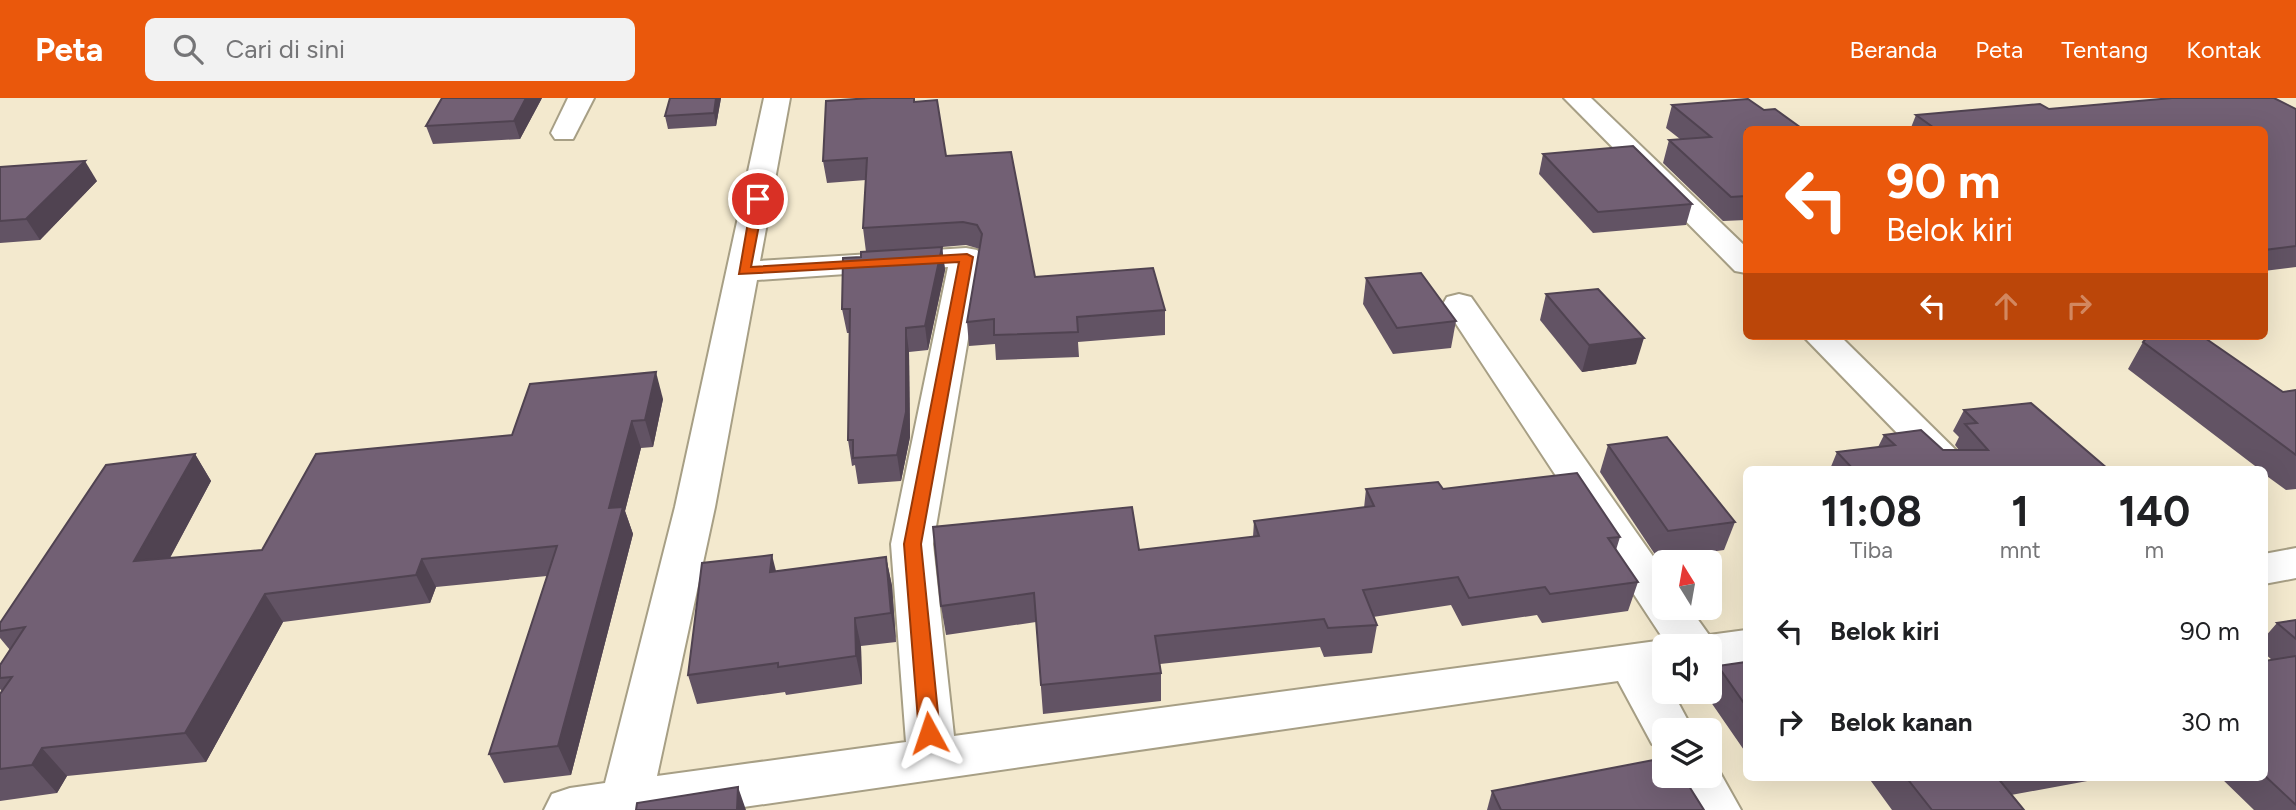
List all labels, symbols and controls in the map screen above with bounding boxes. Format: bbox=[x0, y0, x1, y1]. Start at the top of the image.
search box bbox=[145, 18, 635, 81]
text: Peta bbox=[35, 30, 103, 69]
icon: search bbox=[169, 30, 207, 68]
text: Cari di sini bbox=[225, 33, 345, 65]
text: Beranda bbox=[1850, 35, 1937, 64]
text: Peta bbox=[1975, 35, 2023, 64]
text: Tentang bbox=[2061, 35, 2148, 64]
text: Kontak bbox=[2186, 35, 2261, 64]
text: 90 m bbox=[1886, 151, 2001, 210]
icon: left bbox=[1771, 154, 1862, 245]
pin bbox=[728, 169, 788, 229]
icon: arrive bbox=[739, 180, 777, 218]
text: Belok kiri bbox=[1886, 211, 2013, 249]
icon: left bbox=[1914, 287, 1952, 325]
icon: ahead bbox=[1987, 287, 2025, 325]
icon: right bbox=[2060, 287, 2098, 325]
text: 11:08 bbox=[1821, 486, 1922, 537]
text: 1 bbox=[2011, 486, 2029, 537]
text: 140 bbox=[2119, 486, 2190, 537]
text: Tiba bbox=[1850, 536, 1893, 564]
text: mnt bbox=[2000, 536, 2041, 564]
text: m bbox=[2145, 536, 2164, 564]
north arrow bbox=[1652, 550, 1722, 620]
map controls bbox=[1652, 550, 1722, 788]
icon: left bbox=[1771, 612, 1809, 650]
text: Belok kiri bbox=[1830, 615, 1939, 647]
text: 90 m bbox=[2180, 615, 2240, 647]
button: sound bbox=[1652, 634, 1722, 704]
position arrow bbox=[892, 696, 966, 770]
icon: right bbox=[1771, 703, 1809, 741]
text: Belok kanan bbox=[1830, 706, 1973, 738]
text: 30 m bbox=[2181, 706, 2240, 738]
button: layers bbox=[1652, 718, 1722, 788]

